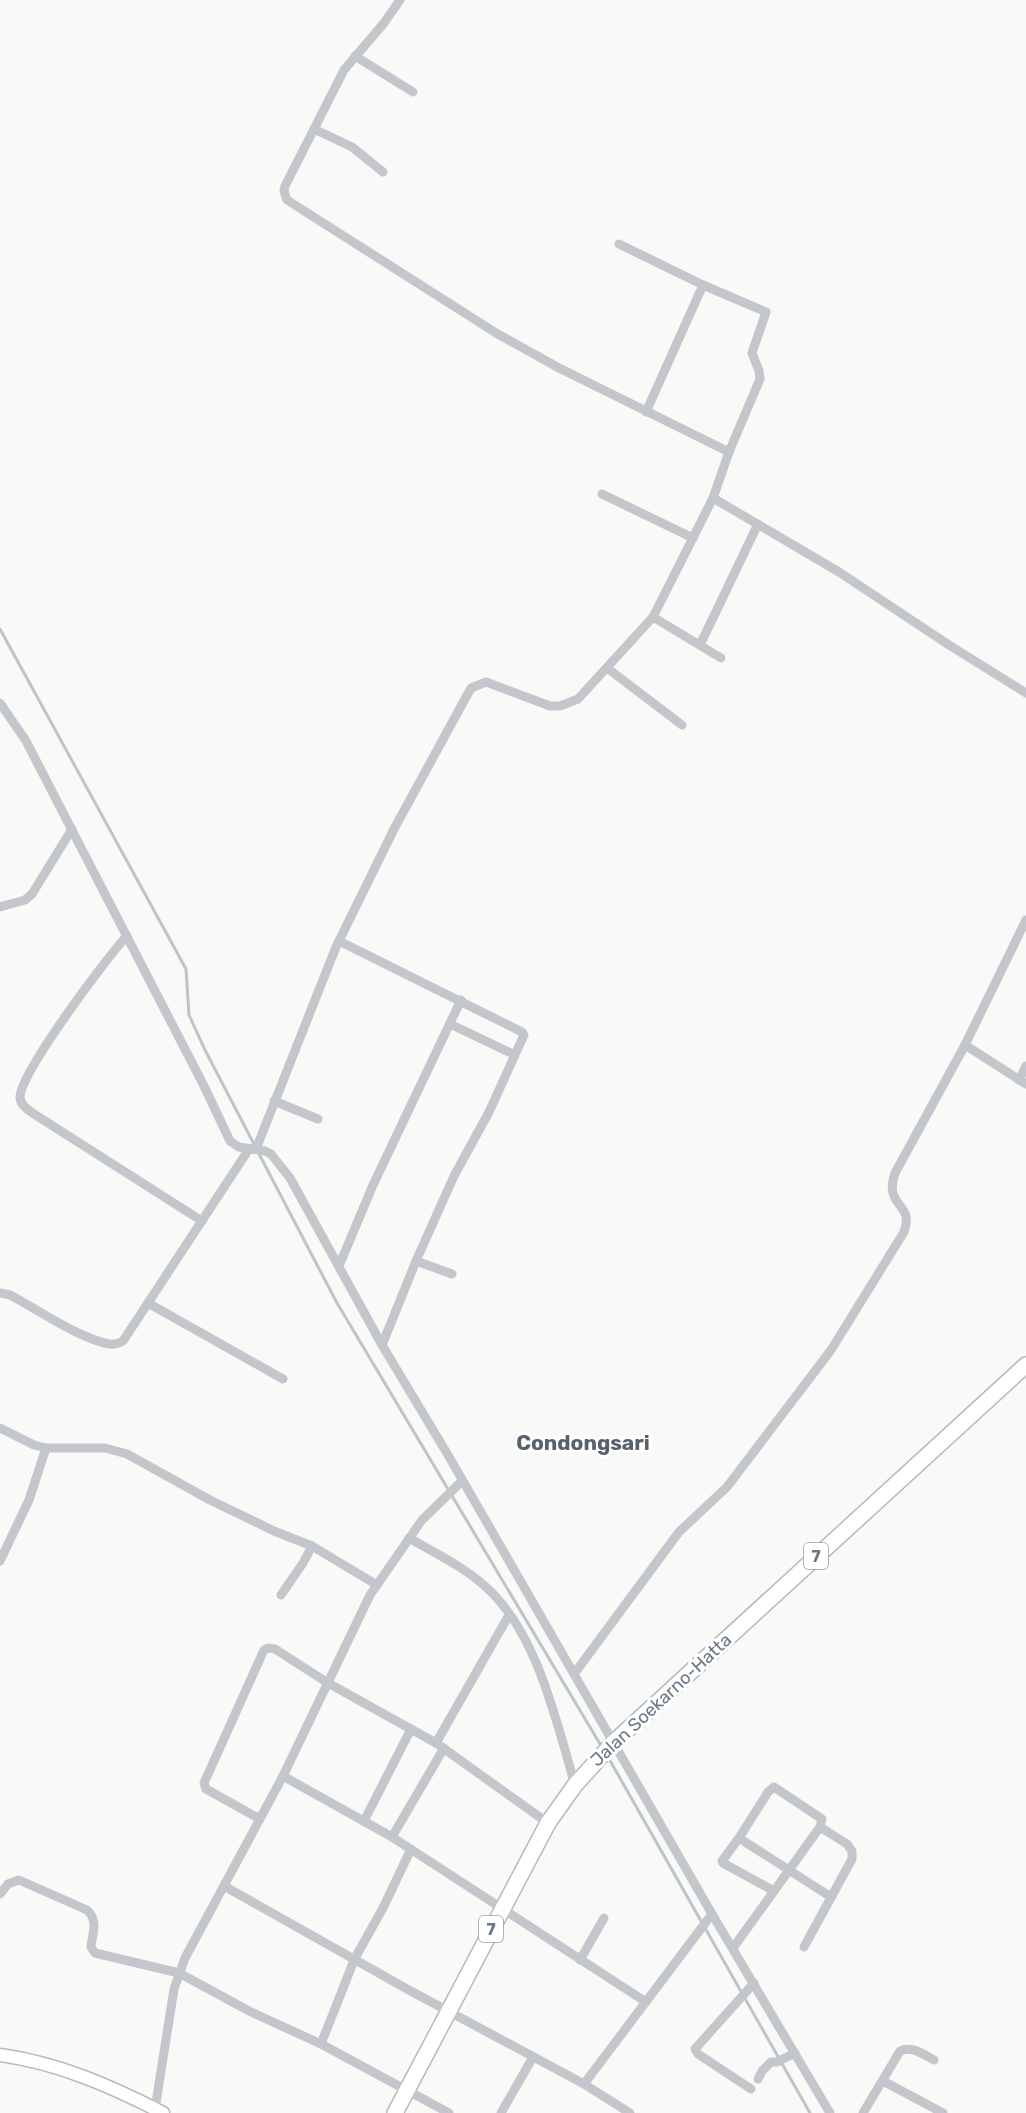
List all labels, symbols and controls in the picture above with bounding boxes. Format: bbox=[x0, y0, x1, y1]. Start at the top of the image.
district label: Condongsari bbox=[516, 1430, 650, 1455]
road number: 7 bbox=[804, 1543, 828, 1569]
street label: Jalan Soekarno-Hatta bbox=[586, 1629, 736, 1771]
road number: 7 bbox=[479, 1916, 503, 1942]

